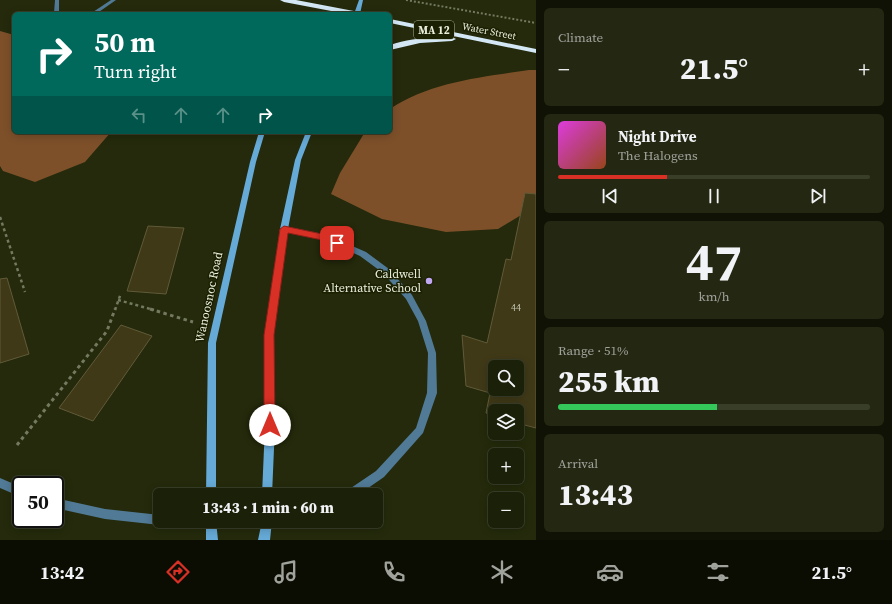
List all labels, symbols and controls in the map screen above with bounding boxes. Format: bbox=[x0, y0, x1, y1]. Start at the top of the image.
street label: Water Street bbox=[461, 19, 518, 43]
road number: MA 12 bbox=[414, 21, 454, 39]
text: 50 m bbox=[94, 23, 156, 61]
icon: right bbox=[28, 28, 80, 80]
text: Climate bbox=[558, 29, 603, 46]
text: 21.5° bbox=[680, 48, 748, 89]
text: − bbox=[558, 54, 570, 84]
text: + bbox=[858, 54, 870, 84]
text: Turn right bbox=[94, 59, 176, 84]
icon: left bbox=[128, 104, 150, 126]
icon: ahead bbox=[170, 104, 192, 126]
icon: ahead bbox=[212, 104, 234, 126]
icon: right bbox=[254, 104, 276, 126]
text: Night Drive bbox=[618, 126, 697, 147]
text: The Halogens bbox=[618, 147, 698, 164]
icon: previous bbox=[599, 185, 621, 207]
icon: pause bbox=[703, 185, 725, 207]
icon: next bbox=[807, 185, 829, 207]
pin bbox=[320, 226, 354, 260]
text: 47 bbox=[686, 226, 742, 297]
icon: arrive bbox=[326, 232, 348, 254]
street label: Wanoosnoc Road bbox=[192, 250, 226, 344]
place label: Caldwell Alternative School bbox=[323, 266, 421, 296]
marker: Caldwell Alternative School bbox=[424, 276, 434, 286]
text: km/h bbox=[699, 288, 729, 305]
house number: 44 bbox=[511, 301, 521, 314]
text: Range · 51% bbox=[558, 342, 629, 359]
map controls bbox=[488, 360, 524, 528]
button: search bbox=[488, 360, 524, 396]
text: 255 km bbox=[558, 361, 659, 402]
position arrow bbox=[249, 404, 291, 446]
button: layers bbox=[488, 404, 524, 440]
button: + bbox=[488, 448, 524, 484]
text: Arrival bbox=[558, 455, 598, 472]
text: 13:43 bbox=[558, 474, 633, 515]
speed limit sign: 50 bbox=[12, 476, 64, 528]
button: − bbox=[488, 492, 524, 528]
text: 13:43 · 1 min · 60 m bbox=[202, 497, 334, 518]
icon: directions bbox=[164, 558, 192, 586]
icon: music bbox=[272, 558, 300, 586]
icon: phone bbox=[380, 558, 408, 586]
icon: climate bbox=[488, 558, 516, 586]
icon: car bbox=[596, 558, 624, 586]
icon: filters bbox=[704, 558, 732, 586]
text: 13:42 bbox=[40, 560, 84, 585]
text: 21.5° bbox=[811, 560, 852, 585]

